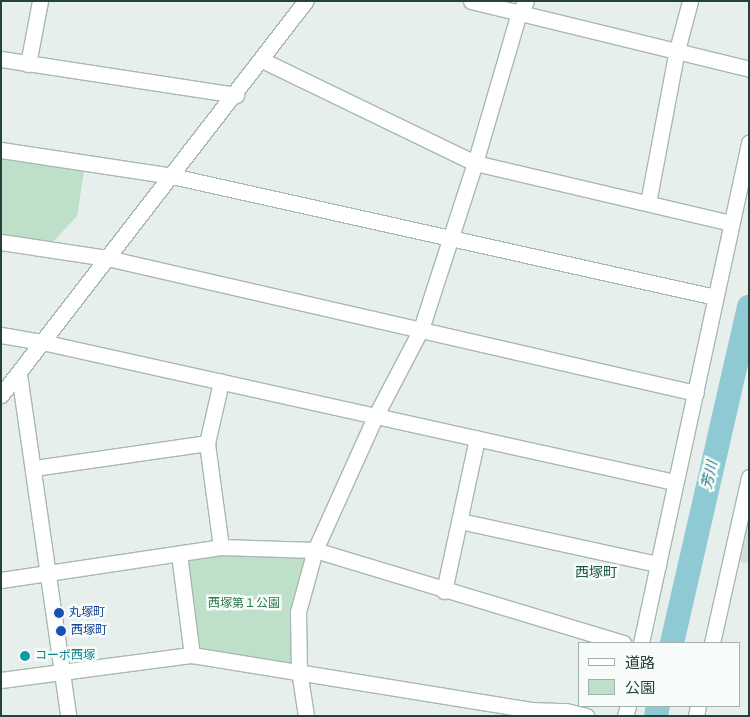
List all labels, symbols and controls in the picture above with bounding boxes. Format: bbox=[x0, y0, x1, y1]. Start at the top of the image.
water label: 芳川 bbox=[699, 459, 721, 491]
district label: 西塚町 bbox=[575, 565, 617, 581]
park label: 西塚第１公園 bbox=[208, 597, 280, 611]
place label: 丸塚町 bbox=[69, 606, 105, 620]
marker: 丸塚町 bbox=[53, 607, 65, 619]
place label: 西塚町 bbox=[71, 624, 107, 638]
marker: 西塚町 bbox=[55, 625, 67, 637]
legend bbox=[578, 642, 740, 707]
place label: コーポ西塚 bbox=[35, 649, 95, 663]
marker: コーポ西塚 bbox=[19, 650, 31, 662]
text: 道路 bbox=[625, 654, 655, 672]
text: 公園 bbox=[625, 679, 655, 697]

